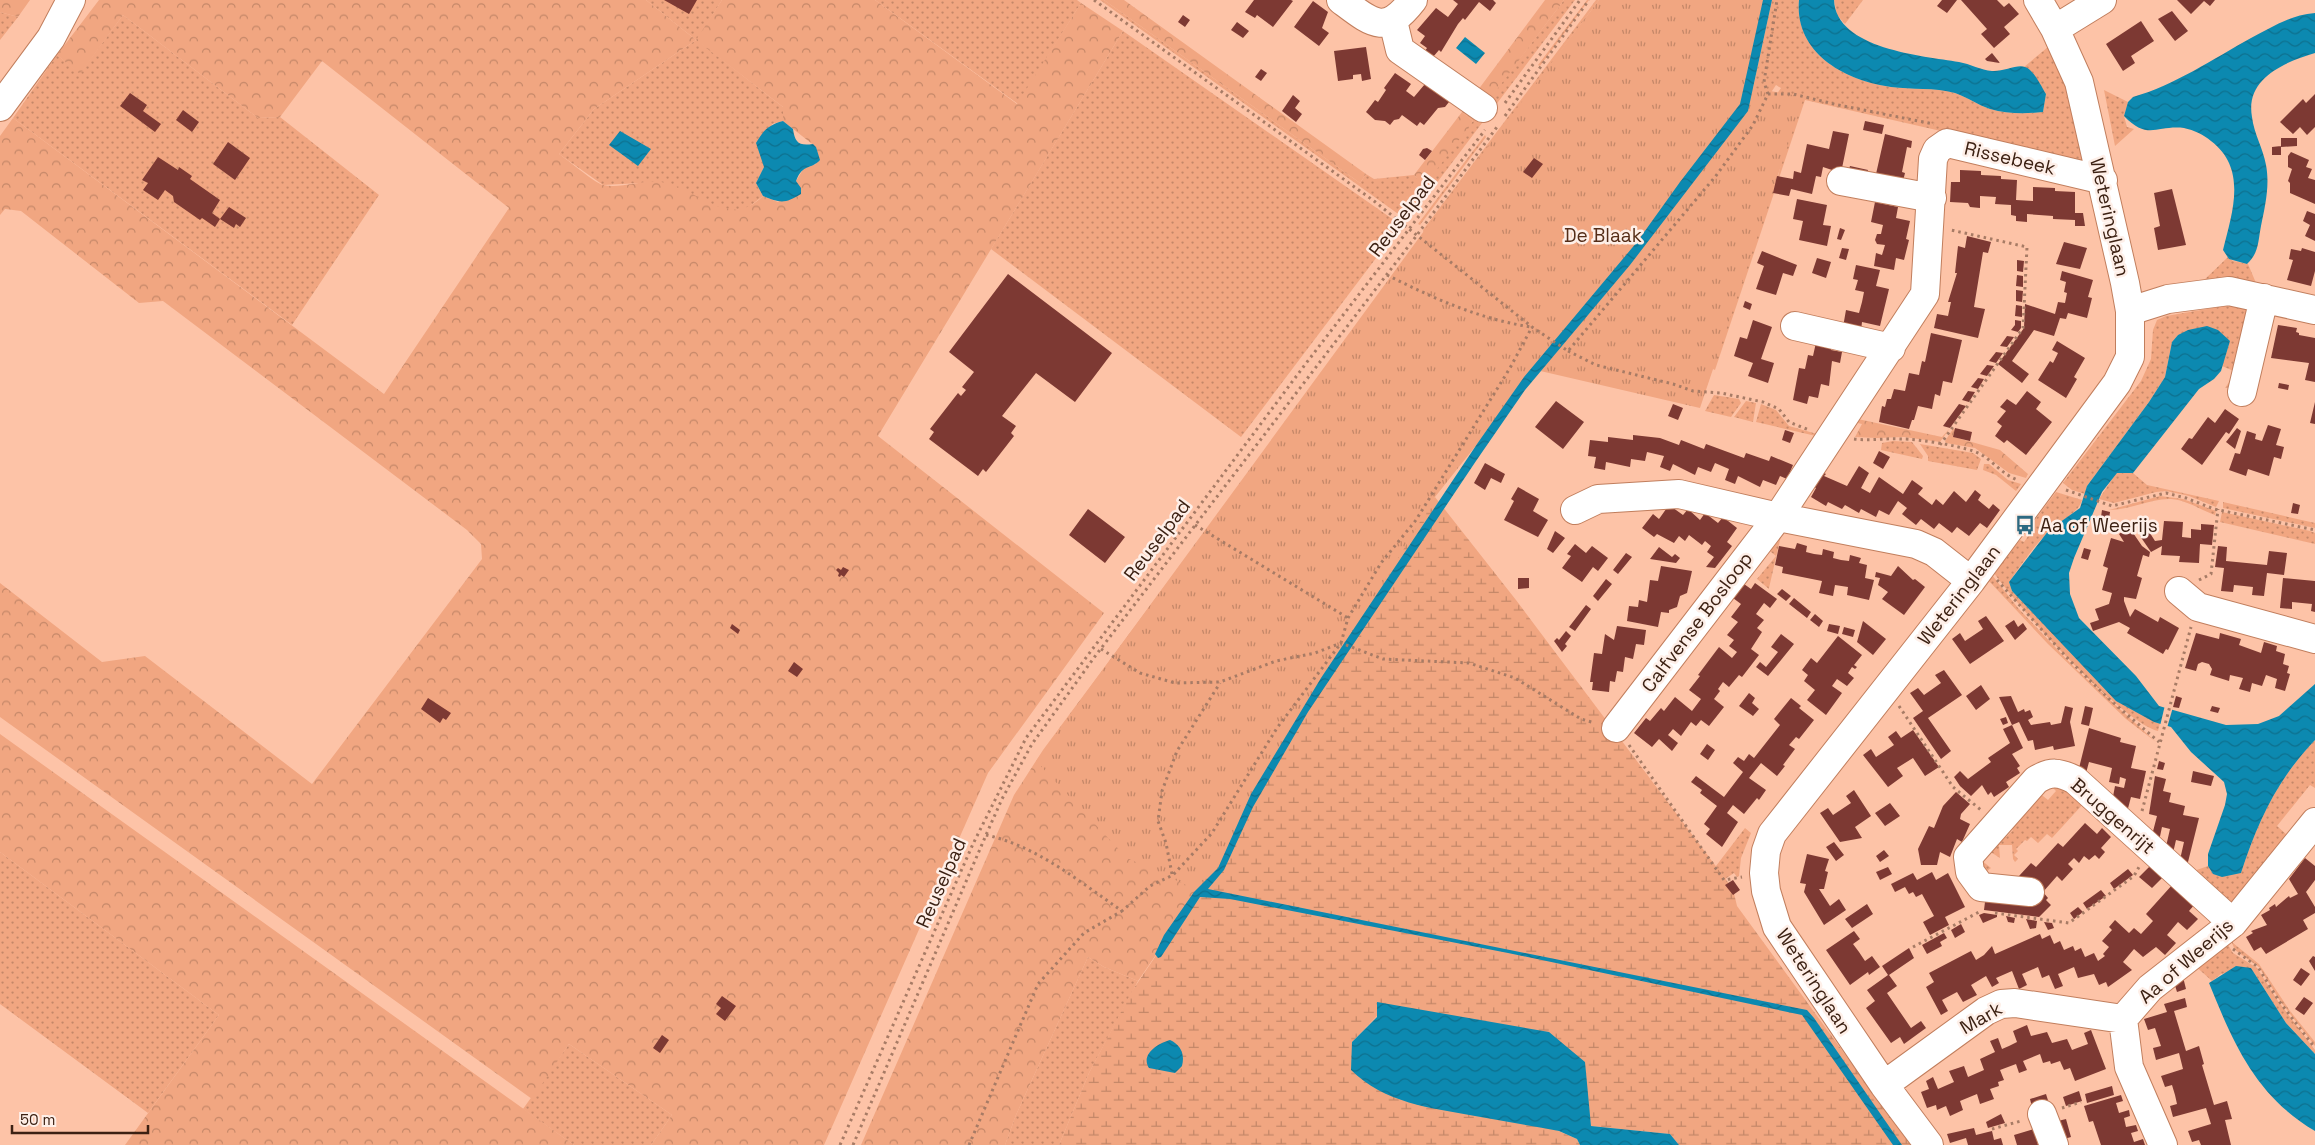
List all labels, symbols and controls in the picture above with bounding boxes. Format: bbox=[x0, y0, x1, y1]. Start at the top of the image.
street label: Rissebeek bbox=[1962, 135, 2058, 181]
street label: Weteringlaan bbox=[2084, 155, 2136, 279]
street label: Reuselpad bbox=[1363, 170, 1441, 262]
park label: De Blaak bbox=[1564, 223, 1642, 248]
street label: Reuselpad bbox=[1118, 494, 1196, 586]
place label: Aa of Weerijs bbox=[2040, 513, 2158, 538]
bus stop icon: Aa of Weerijs bbox=[2014, 514, 2036, 536]
street label: Weteringlaan bbox=[1912, 540, 2006, 650]
street label: Calfvense Bosloop bbox=[1636, 547, 1758, 697]
street label: Bruggenrijt bbox=[2066, 772, 2160, 860]
street label: Reuselpad bbox=[910, 834, 972, 932]
street label: Aa of Weerijs bbox=[2133, 913, 2239, 1009]
street label: Weteringlaan bbox=[1771, 924, 1857, 1038]
street label: Mark bbox=[1955, 996, 2007, 1040]
scale bar bbox=[12, 1102, 149, 1134]
text: 50 m bbox=[20, 1110, 55, 1129]

